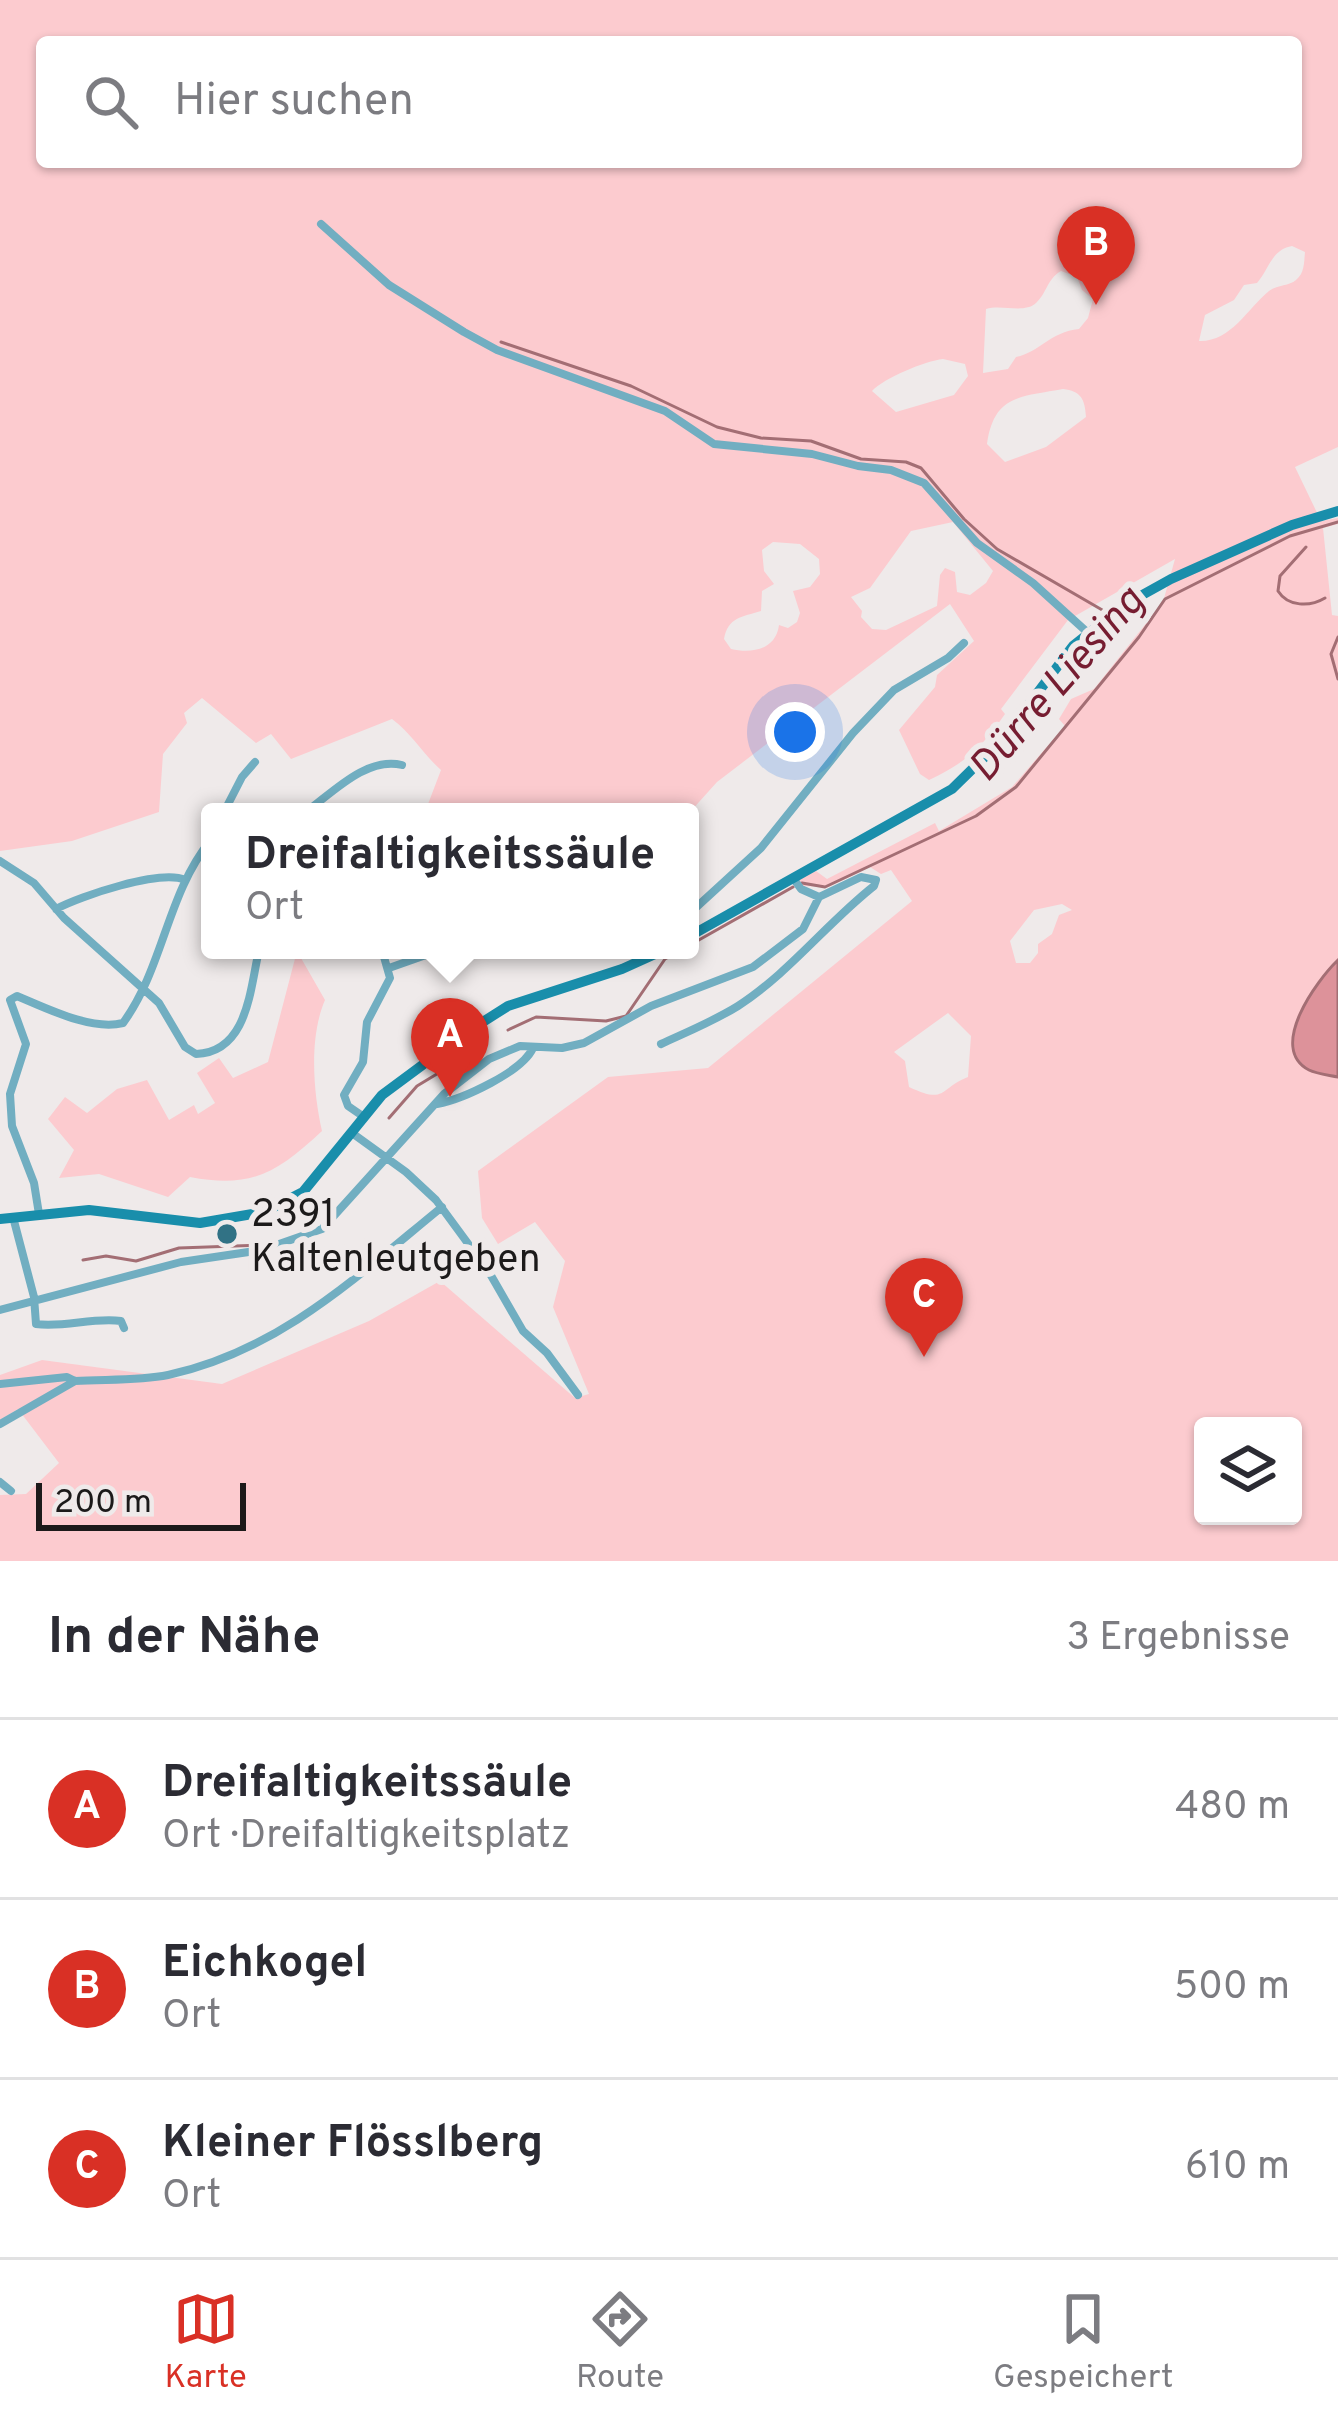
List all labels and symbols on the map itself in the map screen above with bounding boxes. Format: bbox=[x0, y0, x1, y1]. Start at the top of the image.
pin: B bbox=[1057, 206, 1135, 305]
water label: Dürre Liesing bbox=[959, 576, 1158, 795]
your location bbox=[765, 702, 825, 762]
pin: A bbox=[411, 998, 489, 1097]
place label: 2391 Kaltenleutgeben bbox=[251, 1192, 541, 1286]
marker: 2391 Kaltenleutgeben bbox=[214, 1221, 240, 1247]
pin: C bbox=[885, 1258, 963, 1357]
scale bar bbox=[36, 1477, 246, 1530]

